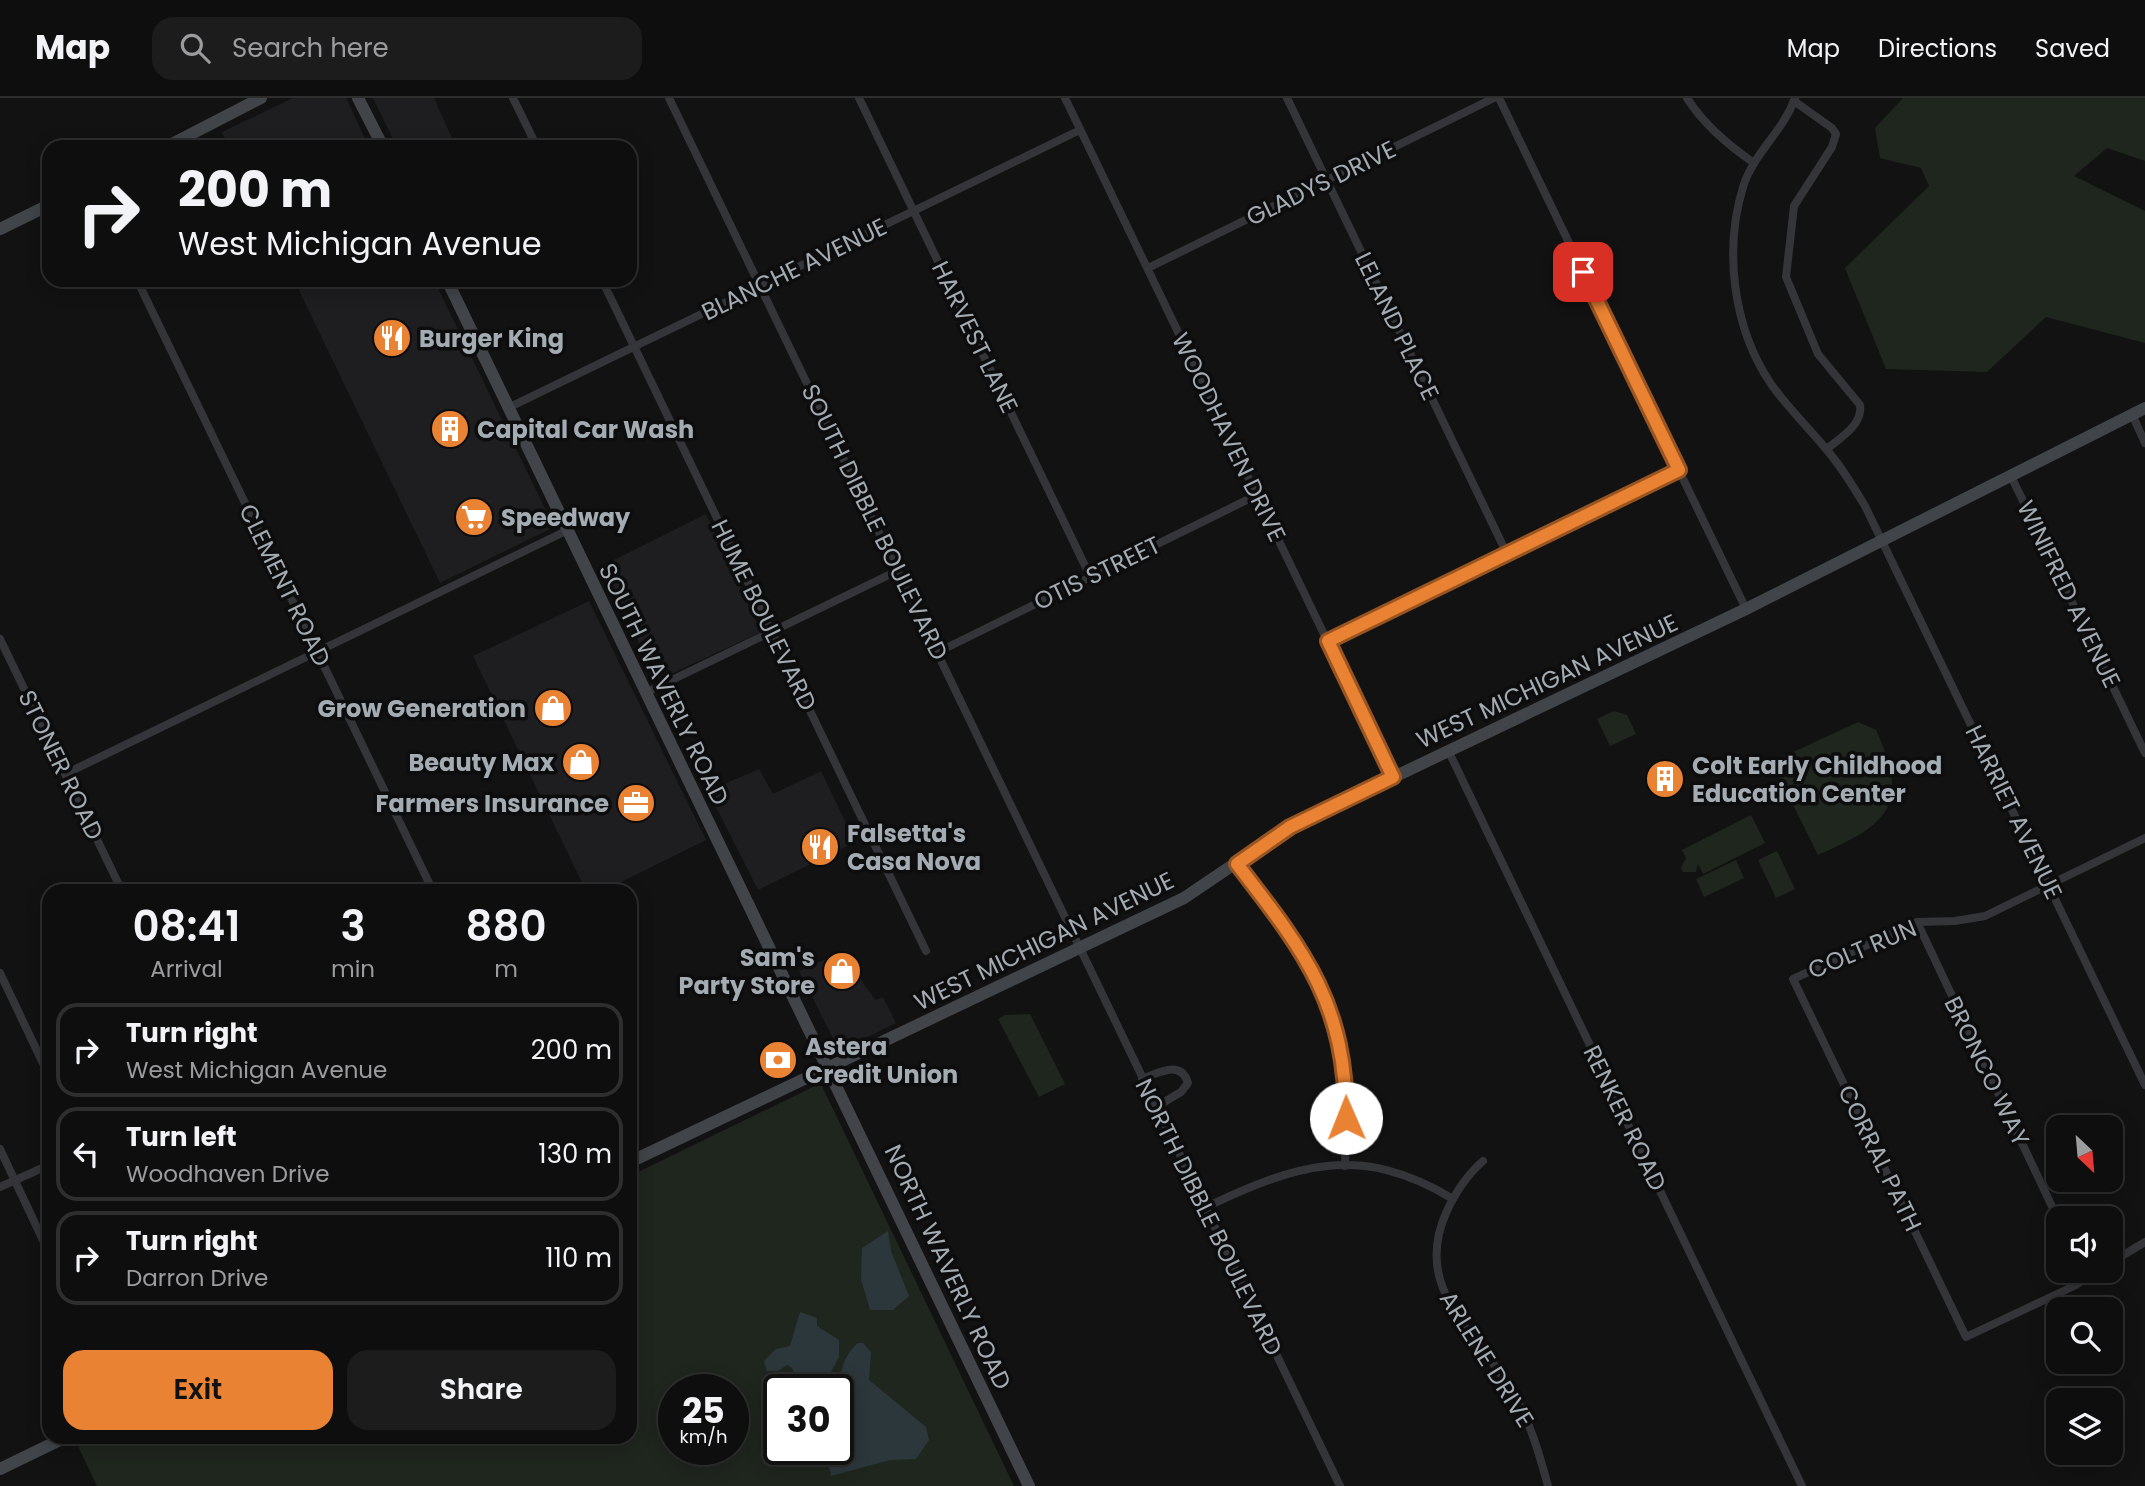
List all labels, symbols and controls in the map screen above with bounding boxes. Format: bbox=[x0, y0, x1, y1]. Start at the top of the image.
search box bbox=[152, 17, 642, 80]
text: Map bbox=[35, 24, 110, 71]
icon: search bbox=[176, 29, 214, 67]
text: Search here bbox=[232, 30, 389, 66]
text: Map bbox=[1787, 32, 1840, 65]
text: Directions bbox=[1878, 32, 1997, 65]
text: Saved bbox=[2035, 32, 2110, 65]
street label: GLADYS DRIVE bbox=[1241, 133, 1401, 233]
text: 200 m bbox=[178, 156, 332, 224]
icon: right bbox=[63, 168, 154, 259]
street label: BLANCHE AVENUE bbox=[696, 210, 892, 328]
text: West Michigan Avenue bbox=[178, 221, 542, 266]
pin bbox=[1553, 242, 1613, 302]
street label: LELAND PLACE bbox=[1347, 247, 1447, 405]
icon: arrive bbox=[1564, 253, 1602, 291]
street label: HARVEST LANE bbox=[924, 256, 1026, 418]
restaurant icon: Burger King bbox=[371, 317, 413, 359]
place label: Burger King bbox=[419, 322, 564, 355]
street label: WOODHAVEN DRIVE bbox=[1164, 327, 1294, 547]
street label: SOUTH DIBBLE BOULEVARD bbox=[794, 379, 956, 665]
building icon: Capital Car Wash bbox=[429, 408, 471, 450]
place label: Capital Car Wash bbox=[477, 413, 694, 446]
street label: WINIFRED AVENUE bbox=[2009, 495, 2129, 693]
supermarket icon: Speedway bbox=[453, 496, 495, 538]
street label: CLEMENT ROAD bbox=[231, 498, 339, 672]
place label: Speedway bbox=[501, 501, 631, 534]
street label: HUME BOULEVARD bbox=[703, 514, 825, 716]
street label: OTIS STREET bbox=[1028, 528, 1166, 618]
street label: SOUTH WAVERLY ROAD bbox=[591, 558, 737, 810]
street label: WEST MICHIGAN AVENUE bbox=[1411, 606, 1683, 756]
street label: STONER ROAD bbox=[11, 685, 111, 845]
shop icon: Grow Generation bbox=[532, 687, 574, 729]
place label: Grow Generation bbox=[317, 692, 526, 725]
street label: HARRIET AVENUE bbox=[1958, 720, 2070, 904]
shop icon: Beauty Max bbox=[560, 741, 602, 783]
place label: Beauty Max bbox=[408, 746, 555, 779]
place label: Colt Early Childhood Education Center bbox=[1692, 749, 1942, 810]
building icon: Colt Early Childhood Education Center bbox=[1644, 758, 1686, 800]
office icon: Farmers Insurance bbox=[615, 782, 657, 824]
place label: Farmers Insurance bbox=[375, 787, 609, 820]
place label: Falsetta's Casa Nova bbox=[847, 817, 981, 878]
restaurant icon: Falsetta's Casa Nova bbox=[799, 826, 841, 868]
street label: WEST MICHIGAN AVENUE bbox=[909, 864, 1179, 1018]
text: 08:41 bbox=[132, 897, 241, 956]
text: 3 bbox=[340, 897, 366, 956]
text: 880 bbox=[465, 897, 547, 956]
street label: COLT RUN bbox=[1803, 911, 1921, 987]
place label: Sam's Party Store bbox=[679, 941, 815, 1002]
shop icon: Sam's Party Store bbox=[821, 950, 863, 992]
text: Arrival bbox=[150, 953, 223, 985]
text: min bbox=[331, 953, 375, 985]
text: m bbox=[494, 953, 518, 985]
street label: BRONCO WAY bbox=[1937, 991, 2037, 1151]
text: Turn right bbox=[126, 1015, 258, 1051]
place label: Astera Credit Union bbox=[805, 1030, 958, 1091]
icon: right bbox=[67, 1031, 105, 1069]
text: 200 m bbox=[531, 1032, 612, 1068]
bank icon: Astera Credit Union bbox=[757, 1039, 799, 1081]
street label: RENKER ROAD bbox=[1576, 1040, 1674, 1196]
text: West Michigan Avenue bbox=[126, 1054, 387, 1086]
street label: NORTH DIBBLE BOULEVARD bbox=[1128, 1073, 1290, 1361]
street label: CORRAL PATH bbox=[1830, 1079, 1930, 1237]
position arrow bbox=[1309, 1081, 1383, 1155]
north arrow bbox=[2046, 1115, 2123, 1192]
map controls bbox=[2046, 1115, 2123, 1465]
text: Turn left bbox=[126, 1119, 237, 1155]
icon: left bbox=[67, 1135, 105, 1173]
text: 130 m bbox=[538, 1136, 612, 1172]
street label: NORTH WAVERLY ROAD bbox=[877, 1139, 1019, 1395]
text: Woodhaven Drive bbox=[126, 1158, 329, 1190]
button: sound bbox=[2046, 1206, 2123, 1283]
text: Turn right bbox=[126, 1223, 258, 1259]
icon: right bbox=[67, 1239, 105, 1277]
text: 110 m bbox=[545, 1240, 612, 1276]
text: Darron Drive bbox=[126, 1262, 268, 1294]
street label: ARLENE DRIVE bbox=[1432, 1285, 1542, 1433]
button: search bbox=[2046, 1297, 2123, 1374]
button: Exit bbox=[63, 1350, 333, 1430]
button: Share bbox=[347, 1350, 616, 1430]
speed limit sign: 30 bbox=[763, 1374, 854, 1465]
text: 25 bbox=[682, 1386, 725, 1435]
button: layers bbox=[2046, 1388, 2123, 1465]
text: km/h bbox=[680, 1424, 727, 1449]

